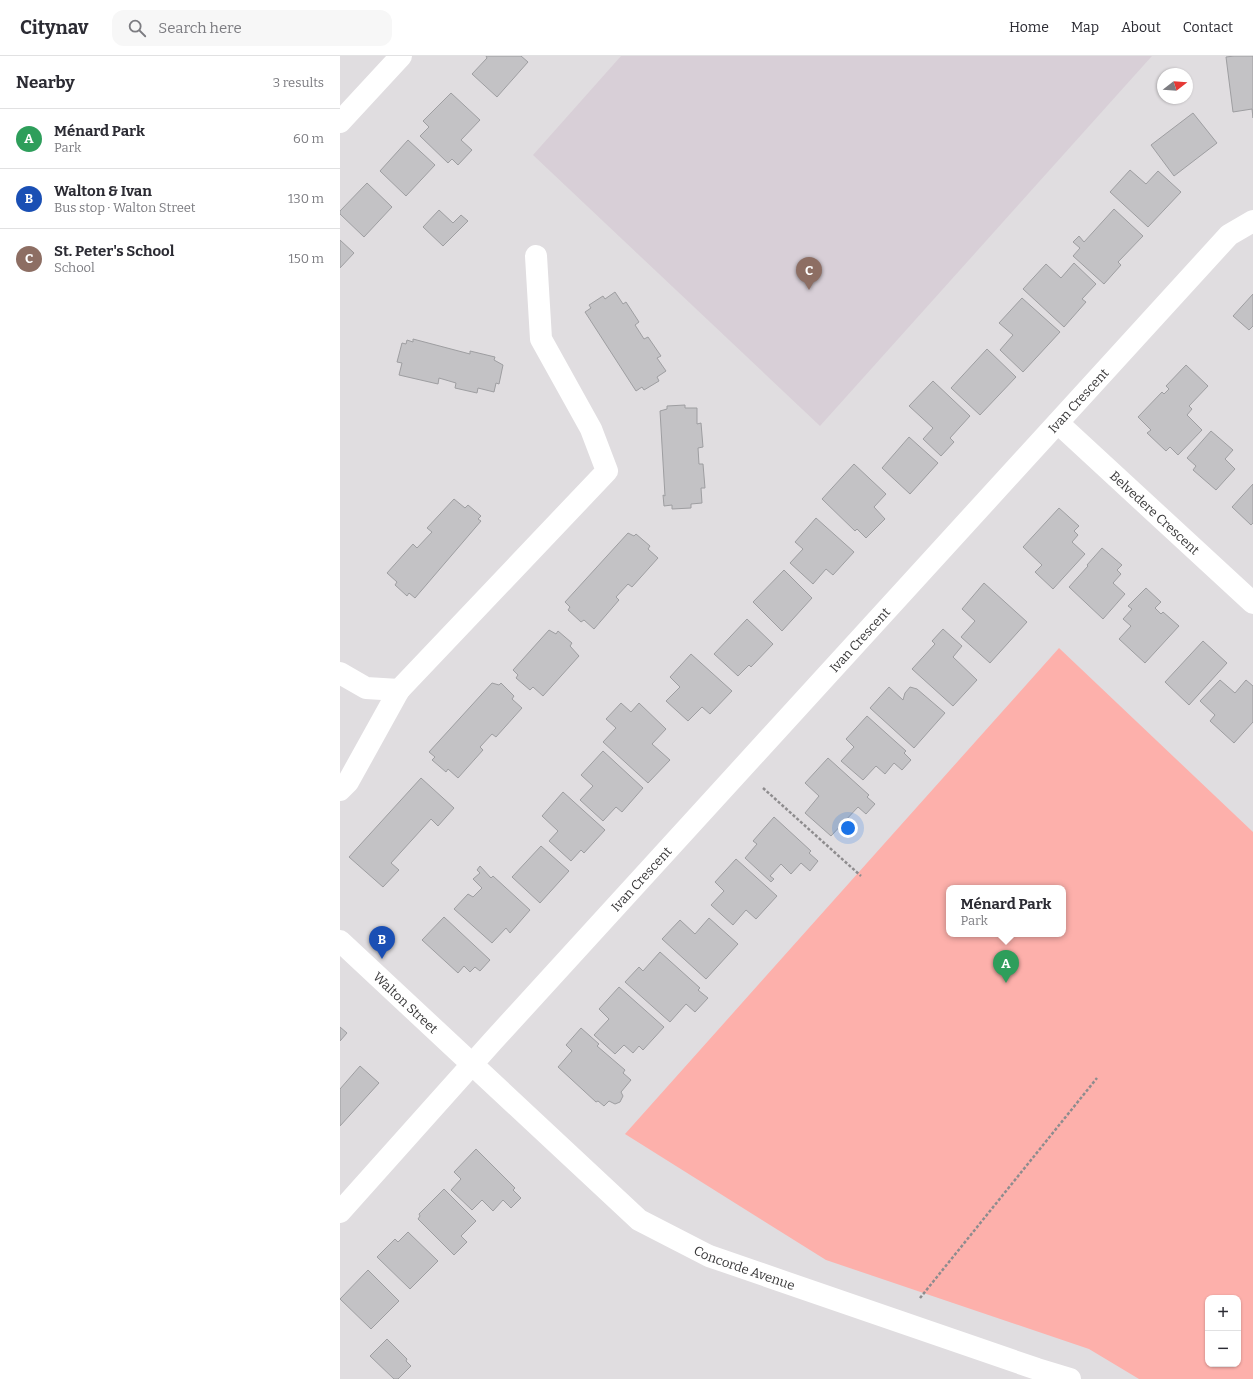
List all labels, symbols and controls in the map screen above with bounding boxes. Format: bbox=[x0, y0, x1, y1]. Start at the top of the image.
search box bbox=[112, 10, 392, 46]
text: Citynav bbox=[20, 16, 88, 39]
icon: search bbox=[126, 17, 148, 39]
text: Search here bbox=[158, 19, 242, 37]
text: Home bbox=[1009, 19, 1049, 36]
text: Map bbox=[1071, 19, 1099, 36]
text: About bbox=[1121, 19, 1161, 36]
text: Contact bbox=[1183, 19, 1233, 36]
north arrow bbox=[1157, 68, 1193, 104]
text: Nearby bbox=[16, 72, 75, 93]
text: 3 results bbox=[273, 75, 324, 90]
text: Ménard Park bbox=[54, 122, 145, 140]
text: A bbox=[24, 131, 34, 146]
text: 60 m bbox=[293, 131, 324, 146]
text: Park bbox=[54, 140, 81, 155]
text: Walton & Ivan bbox=[54, 182, 152, 200]
text: B bbox=[25, 191, 33, 206]
text: 130 m bbox=[288, 191, 324, 206]
text: Bus stop · Walton Street bbox=[54, 200, 196, 215]
text: St. Peter's School bbox=[54, 242, 174, 260]
text: C bbox=[25, 251, 33, 266]
text: 150 m bbox=[288, 251, 324, 266]
pin: C bbox=[796, 257, 822, 290]
text: School bbox=[54, 260, 95, 275]
street label: Ivan Crescent bbox=[1045, 365, 1111, 436]
street label: Belvedere Crescent bbox=[1107, 468, 1203, 558]
street label: Ivan Crescent bbox=[826, 604, 893, 675]
your location bbox=[838, 818, 858, 838]
street label: Ivan Crescent bbox=[608, 843, 674, 914]
popup bbox=[946, 885, 1066, 937]
text: Ménard Park bbox=[961, 895, 1051, 913]
text: Park bbox=[961, 913, 988, 928]
pin: B bbox=[369, 926, 395, 959]
pin: A bbox=[993, 950, 1019, 983]
street label: Walton Street bbox=[370, 969, 441, 1036]
street label: Concorde Avenue bbox=[691, 1242, 797, 1293]
map controls bbox=[1205, 1295, 1241, 1367]
button: + bbox=[1205, 1295, 1241, 1331]
button: − bbox=[1205, 1331, 1241, 1367]

